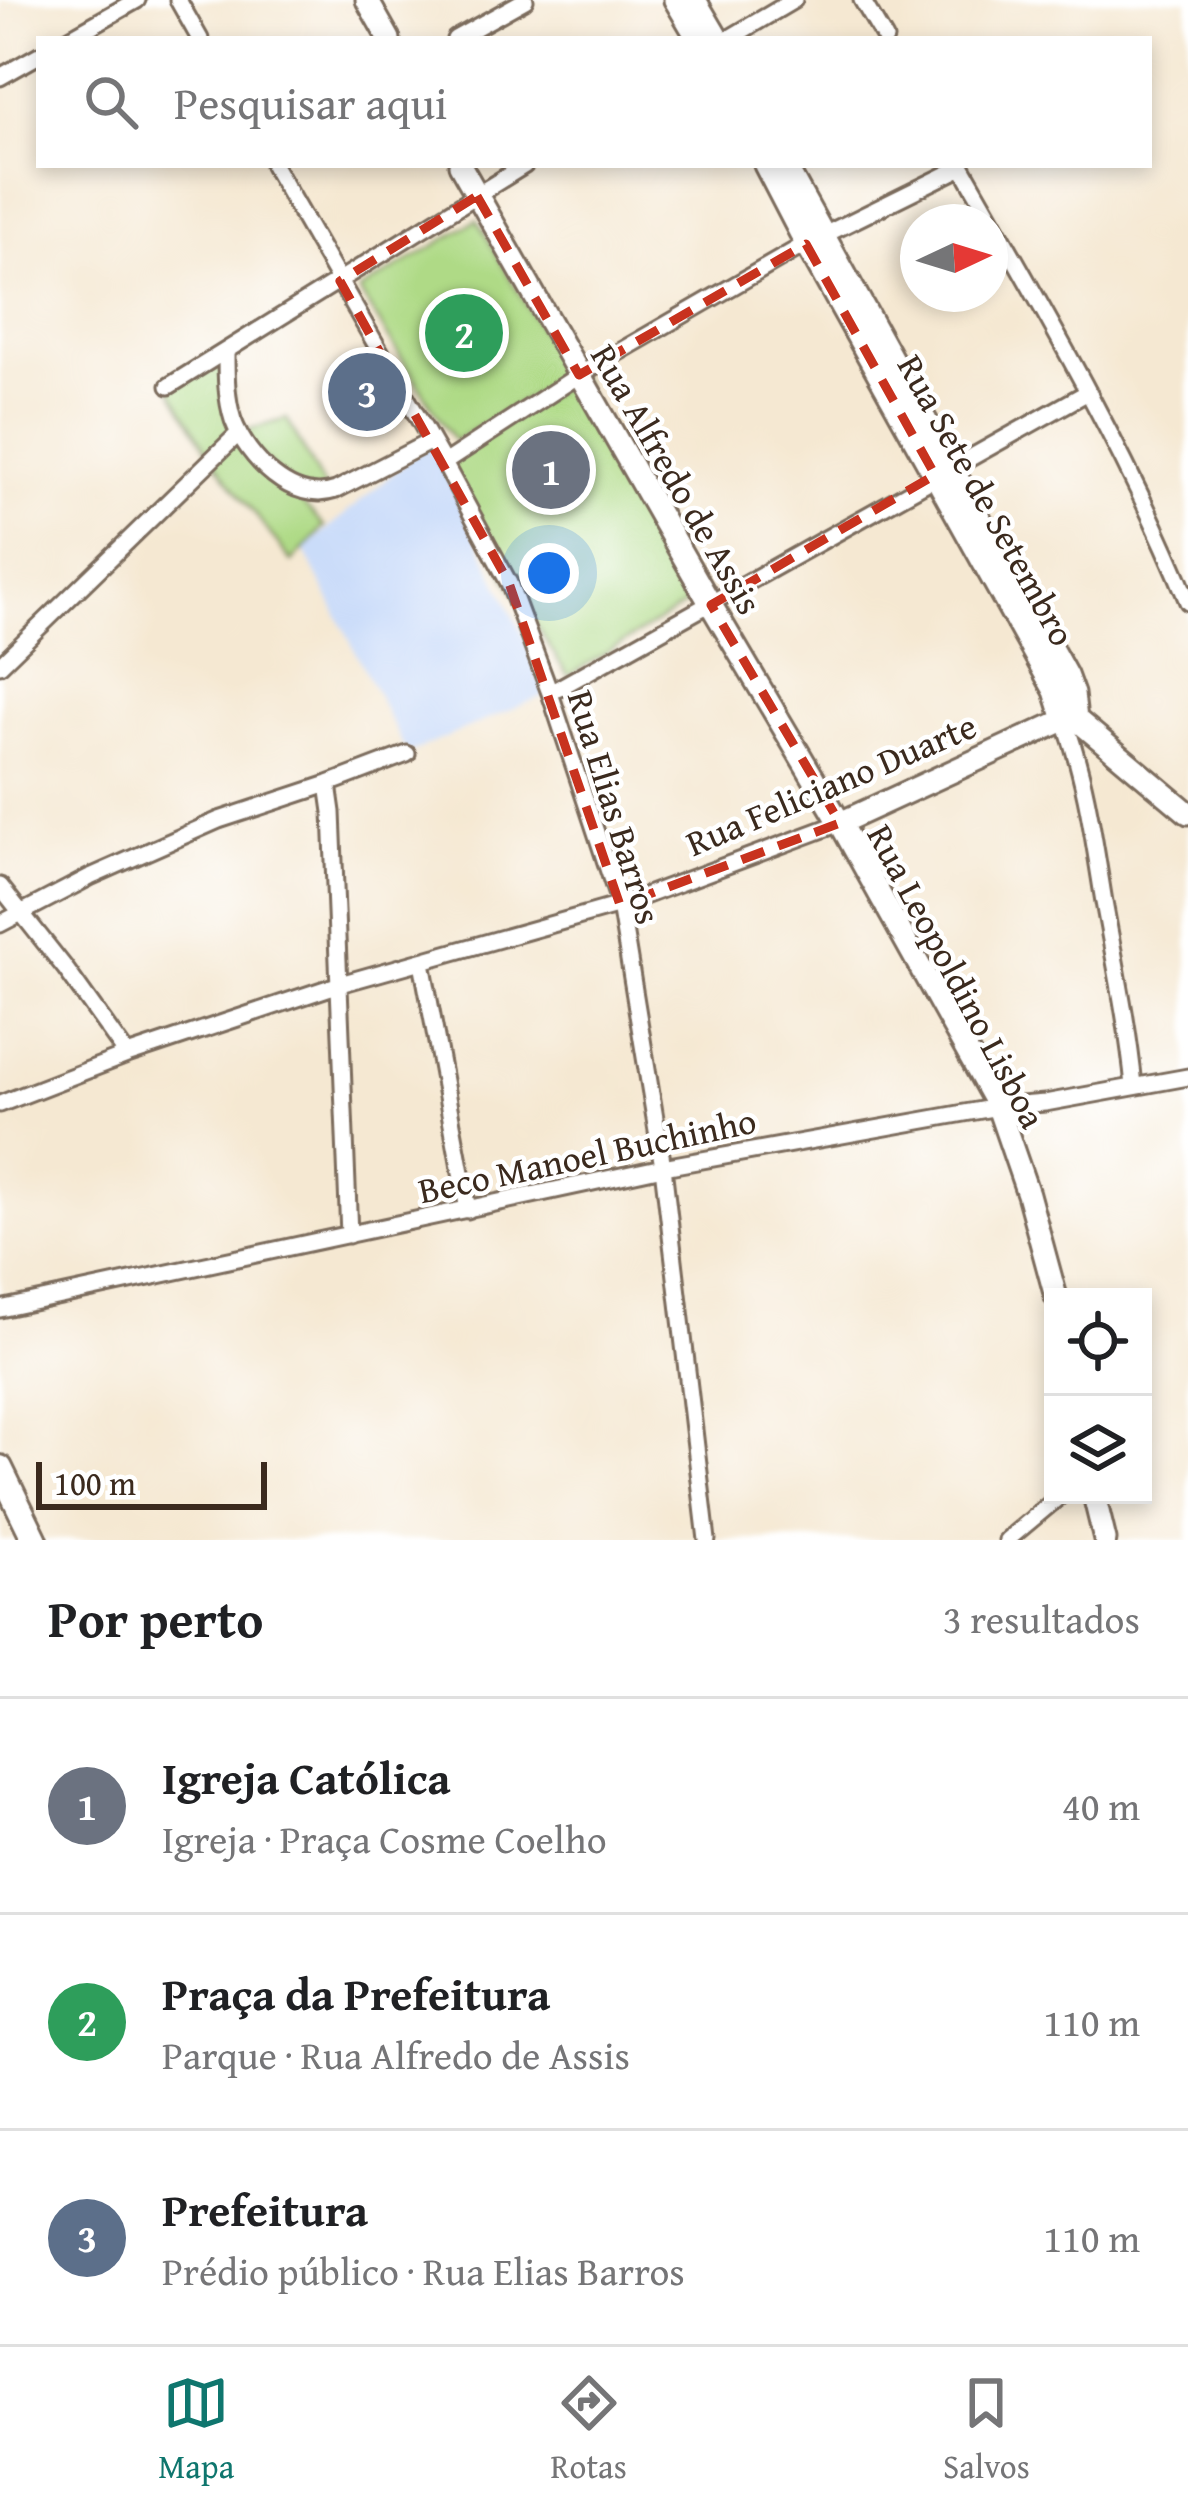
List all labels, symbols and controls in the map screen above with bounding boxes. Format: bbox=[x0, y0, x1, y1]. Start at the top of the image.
search box bbox=[36, 36, 1152, 168]
icon: search bbox=[78, 69, 144, 135]
text: Pesquisar aqui bbox=[174, 70, 447, 135]
north arrow bbox=[900, 204, 1008, 312]
pin: 2 bbox=[425, 288, 503, 378]
street label: Rua Alfredo de Assis bbox=[578, 334, 776, 624]
street label: Rua Sete de Setembro bbox=[885, 344, 1090, 655]
pin: 3 bbox=[328, 347, 406, 437]
pin: 1 bbox=[512, 425, 590, 515]
your location bbox=[519, 543, 579, 603]
street label: Rua Elias Barros bbox=[555, 683, 676, 930]
street label: Rua Feliciano Duarte bbox=[677, 698, 984, 869]
street label: Rua Leopoldino Lisboa bbox=[855, 814, 1060, 1137]
street label: Beco Manoel Buchinho bbox=[413, 1093, 761, 1216]
map controls bbox=[1044, 1288, 1152, 1504]
button: locate bbox=[1044, 1288, 1152, 1396]
button: layers bbox=[1044, 1396, 1152, 1504]
scale bar bbox=[36, 1456, 267, 1509]
text: 100 m bbox=[54, 1459, 136, 1507]
text: Por perto bbox=[48, 1581, 263, 1656]
text: 3 resultados bbox=[943, 1590, 1140, 1647]
text: Igreja Católica bbox=[162, 1745, 451, 1810]
text: 1 bbox=[77, 1777, 97, 1834]
text: 40 m bbox=[1062, 1777, 1140, 1834]
text: Igreja · Praça Cosme Coelho bbox=[162, 1810, 607, 1867]
text: Praça da Prefeitura bbox=[162, 1961, 550, 2026]
text: 2 bbox=[77, 1993, 97, 2050]
text: 110 m bbox=[1043, 1993, 1140, 2050]
text: Parque · Rua Alfredo de Assis bbox=[162, 2026, 630, 2083]
text: Prefeitura bbox=[162, 2177, 368, 2242]
text: 3 bbox=[77, 2209, 97, 2266]
text: 110 m bbox=[1043, 2209, 1140, 2266]
text: Prédio público · Rua Elias Barros bbox=[162, 2242, 685, 2299]
tab: Mapa bbox=[158, 2370, 234, 2490]
tab: Rotas bbox=[551, 2370, 627, 2490]
tab: Salvos bbox=[943, 2370, 1030, 2490]

